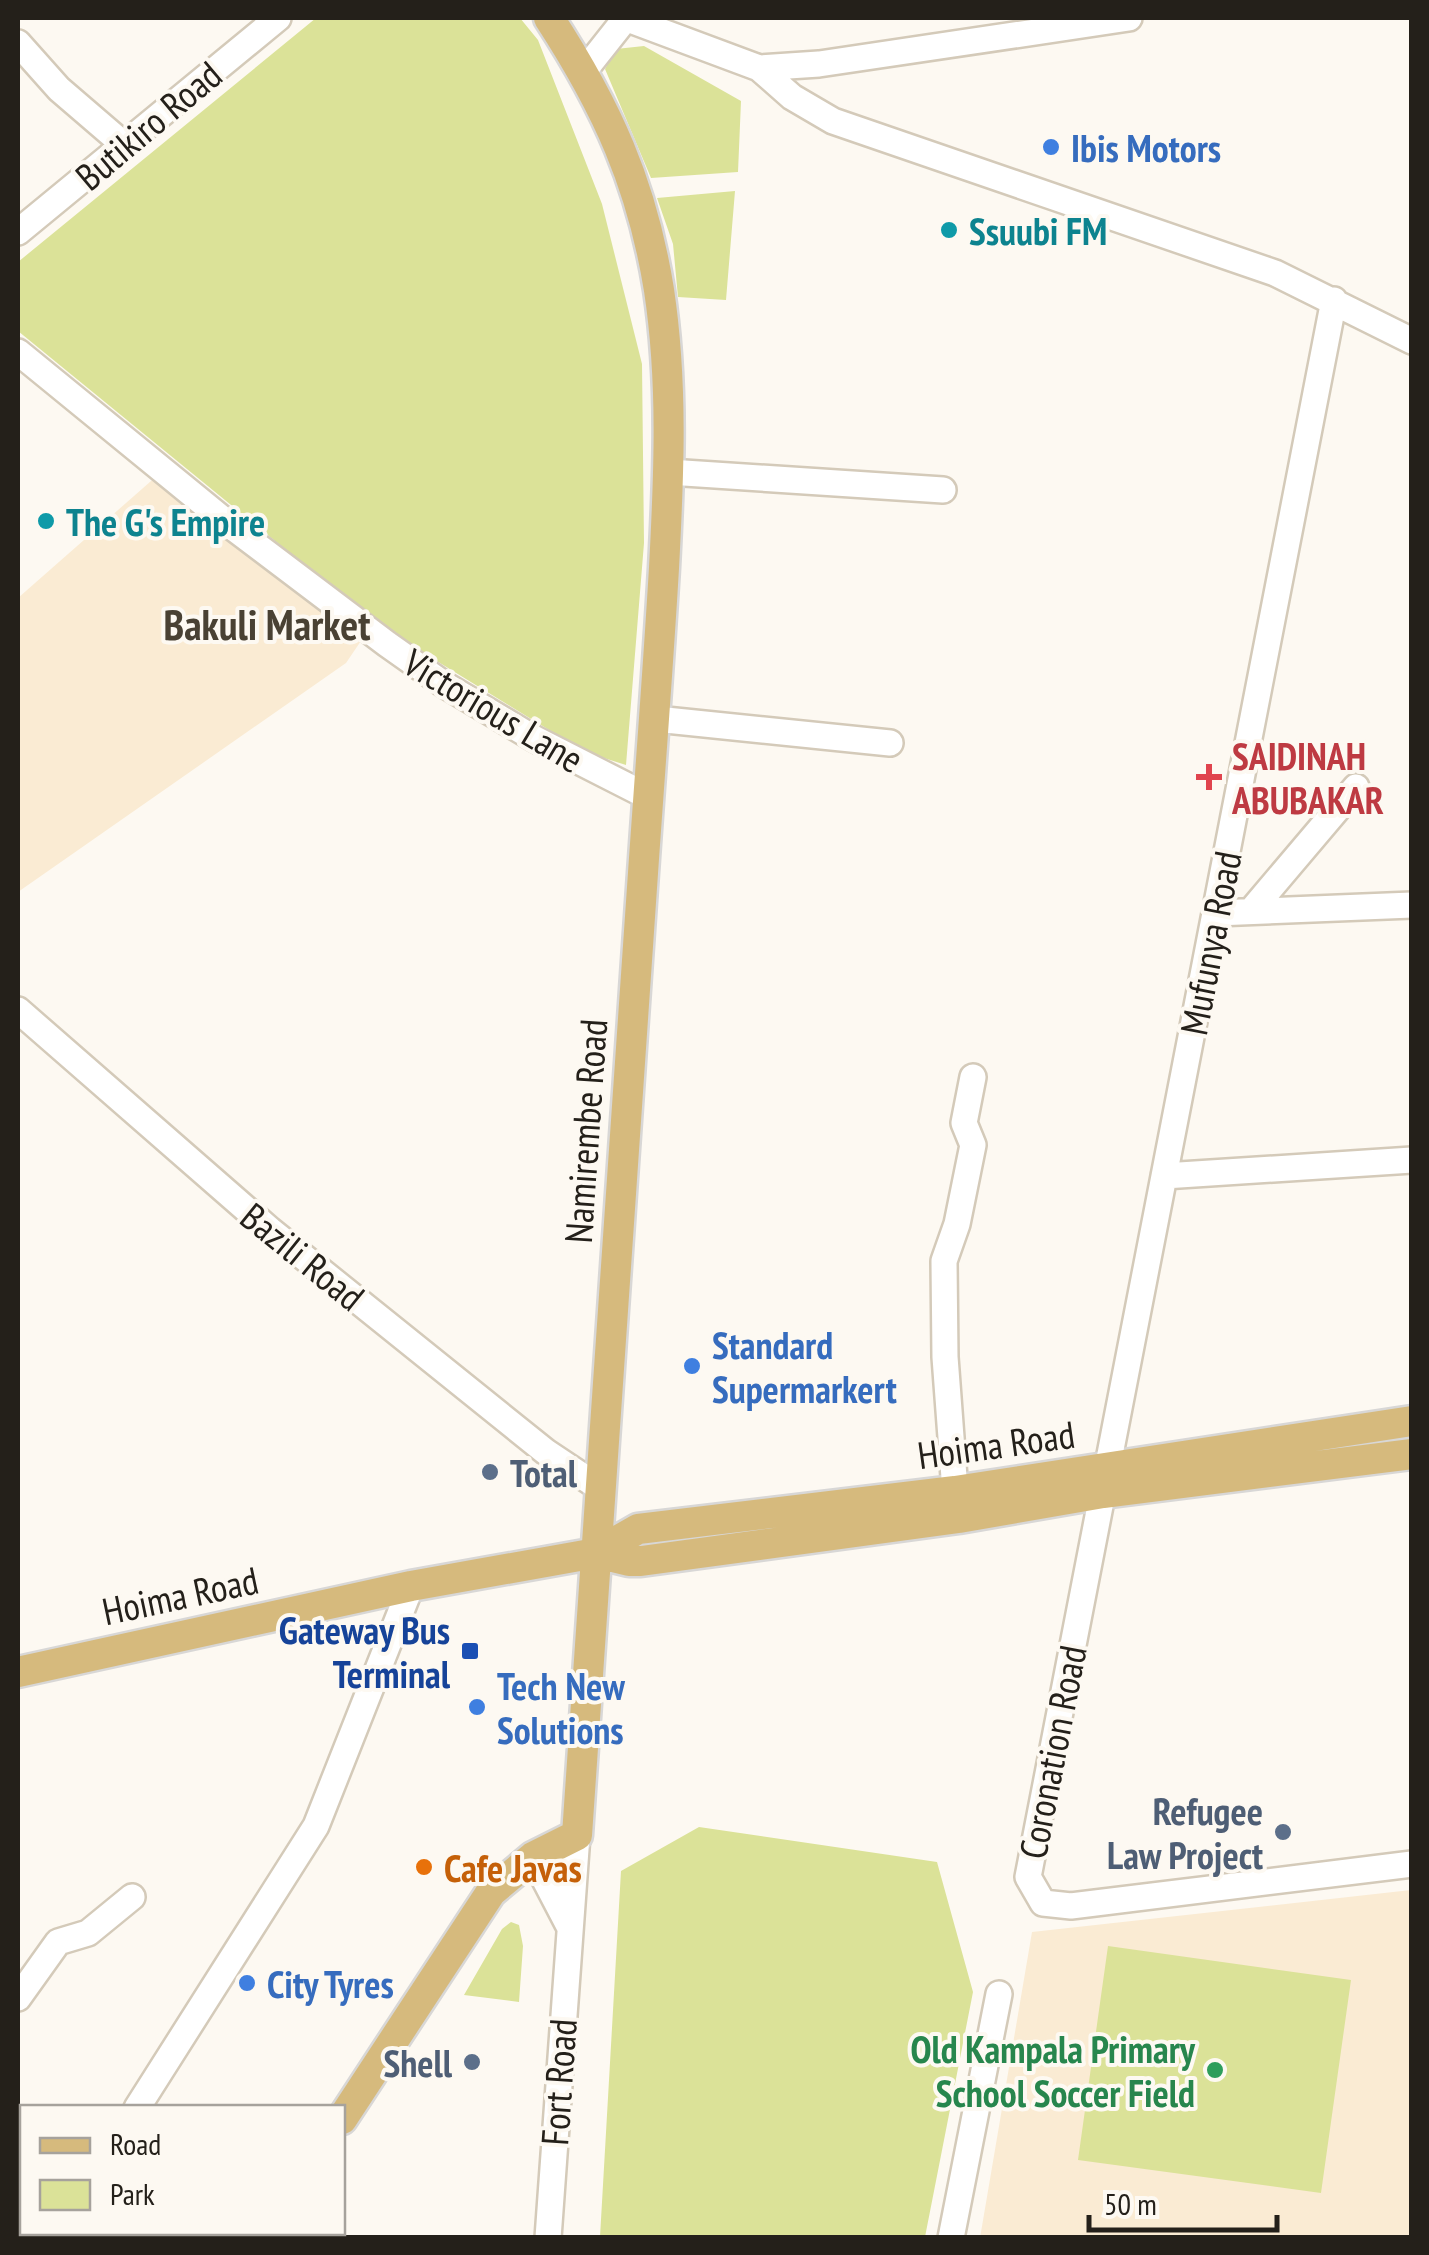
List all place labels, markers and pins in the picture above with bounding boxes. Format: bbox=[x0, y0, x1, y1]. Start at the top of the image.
place label: Ibis Motors bbox=[1071, 123, 1221, 172]
marker: Ibis Motors bbox=[1040, 136, 1062, 158]
place label: Ssuubi FM bbox=[969, 206, 1107, 255]
marker: Ssuubi FM bbox=[938, 219, 960, 241]
place label: The G's Empire bbox=[66, 497, 265, 546]
marker: The G's Empire bbox=[35, 510, 57, 532]
place label: SAIDINAH ABUBAKAR bbox=[1231, 731, 1384, 824]
marker: SAIDINAH ABUBAKAR bbox=[1196, 764, 1222, 790]
place label: Standard Supermarkert bbox=[712, 1320, 897, 1413]
marker: Standard Supermarkert bbox=[681, 1355, 703, 1377]
place label: Total bbox=[510, 1448, 578, 1497]
marker: Total bbox=[479, 1461, 501, 1483]
place label: Gateway Bus Terminal bbox=[279, 1605, 451, 1698]
marker: Gateway Bus Terminal bbox=[459, 1640, 481, 1662]
place label: Tech New Solutions bbox=[497, 1661, 625, 1754]
marker: Tech New Solutions bbox=[466, 1696, 488, 1718]
place label: Refugee Law Project bbox=[1107, 1786, 1263, 1879]
marker: Refugee Law Project bbox=[1272, 1821, 1294, 1843]
place label: Cafe Javas bbox=[444, 1843, 582, 1892]
marker: Cafe Javas bbox=[413, 1856, 435, 1878]
place label: City Tyres bbox=[267, 1959, 394, 2008]
marker: City Tyres bbox=[236, 1972, 258, 1994]
place label: Old Kampala Primary School Soccer Field bbox=[910, 2024, 1196, 2117]
place label: Shell bbox=[384, 2038, 453, 2087]
marker: Shell bbox=[461, 2051, 483, 2073]
marker: Old Kampala Primary School Soccer Field bbox=[1204, 2059, 1226, 2081]

